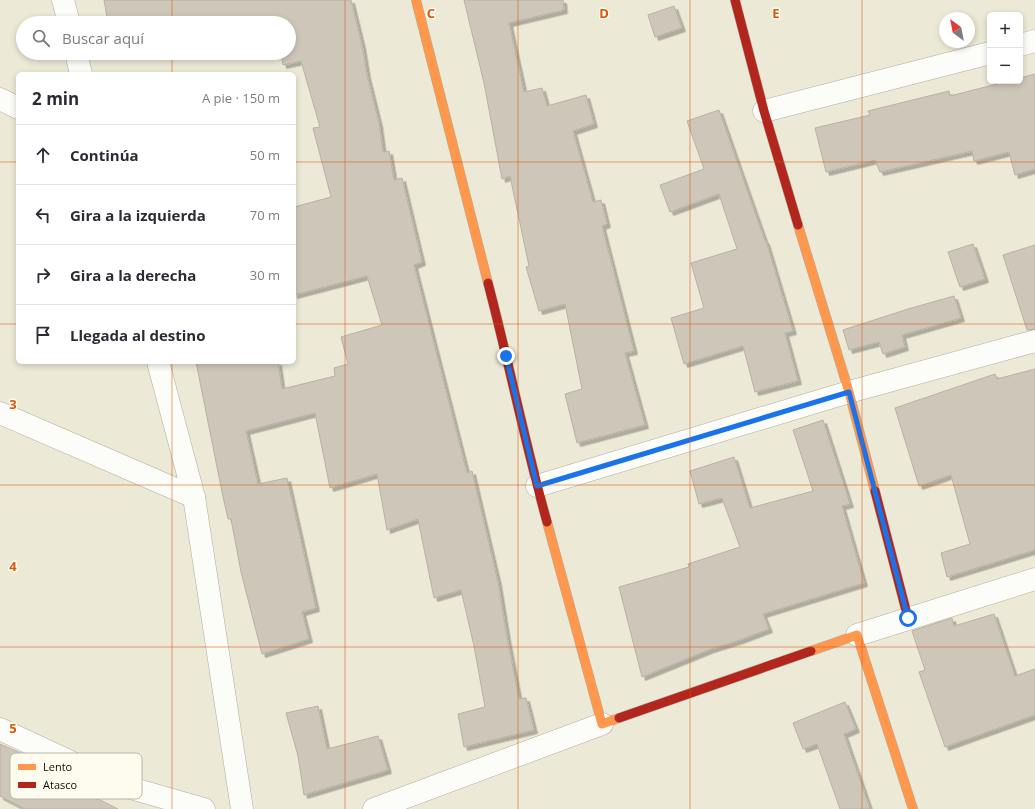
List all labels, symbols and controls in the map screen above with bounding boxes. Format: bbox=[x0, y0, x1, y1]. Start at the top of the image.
text: C bbox=[427, 4, 435, 22]
text: D bbox=[599, 4, 609, 22]
text: E bbox=[772, 4, 780, 22]
north arrow bbox=[939, 12, 975, 48]
map controls bbox=[987, 12, 1023, 84]
button: + bbox=[987, 12, 1023, 48]
search box bbox=[16, 16, 296, 60]
icon: search bbox=[30, 27, 52, 49]
text: Buscar aquí bbox=[62, 28, 144, 48]
button: − bbox=[987, 48, 1023, 84]
text: 2 min bbox=[32, 87, 79, 110]
text: A pie · 150 m bbox=[202, 89, 280, 107]
icon: ahead bbox=[32, 144, 54, 166]
text: Continúa bbox=[70, 145, 139, 165]
text: 50 m bbox=[250, 146, 280, 164]
icon: left bbox=[32, 204, 54, 226]
text: Gira a la izquierda bbox=[70, 205, 206, 225]
text: 70 m bbox=[250, 206, 280, 224]
icon: right bbox=[32, 264, 54, 286]
text: Gira a la derecha bbox=[70, 265, 196, 285]
text: 30 m bbox=[250, 266, 280, 284]
icon: arrive bbox=[32, 324, 54, 346]
text: Llegada al destino bbox=[70, 325, 205, 345]
route end bbox=[497, 347, 515, 365]
text: 3 bbox=[9, 395, 17, 413]
text: 4 bbox=[9, 557, 17, 575]
route start bbox=[899, 609, 917, 627]
text: 5 bbox=[9, 719, 17, 737]
legend bbox=[10, 753, 142, 799]
text: Lento bbox=[43, 759, 73, 774]
text: Atasco bbox=[43, 777, 78, 792]

